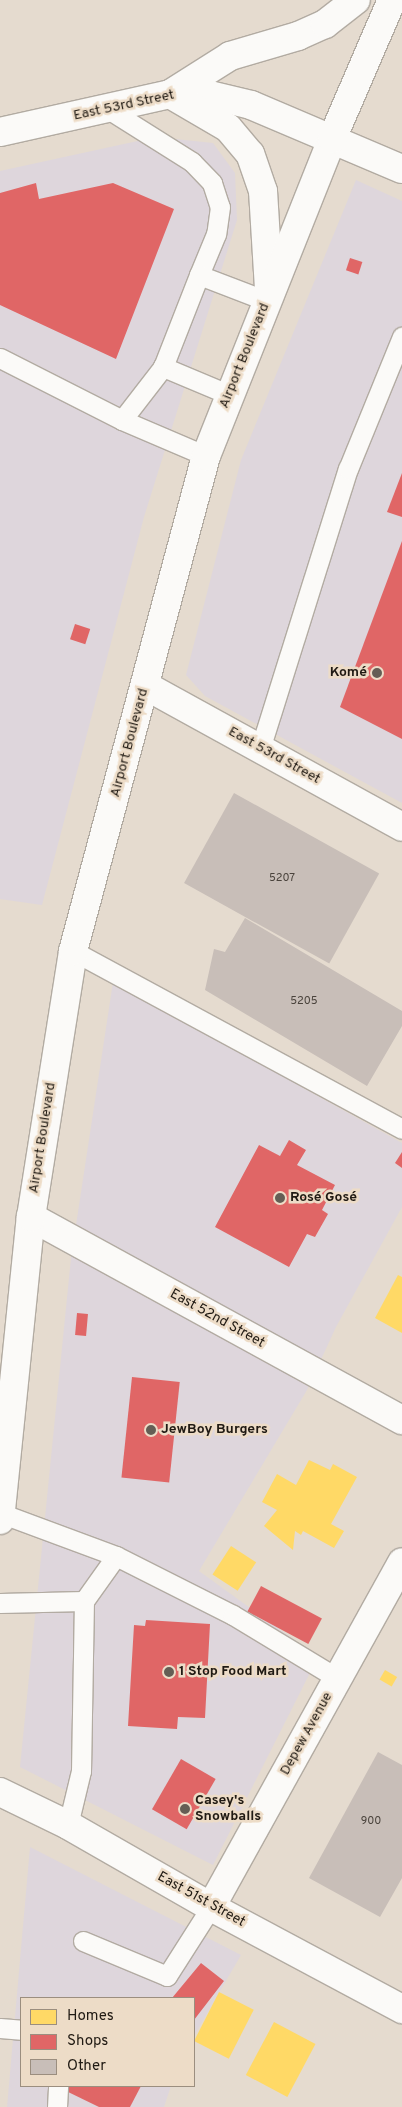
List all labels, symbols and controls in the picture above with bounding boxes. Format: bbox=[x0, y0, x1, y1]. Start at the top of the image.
street label: East 53rd Street bbox=[72, 87, 176, 125]
street label: Airport Boulevard bbox=[216, 301, 274, 411]
place label: Komé bbox=[330, 665, 367, 681]
marker: Komé bbox=[371, 667, 383, 679]
street label: Airport Boulevard bbox=[107, 687, 153, 799]
street label: East 53rd Street bbox=[225, 724, 323, 788]
house number: 5207 bbox=[269, 871, 295, 885]
house number: 5205 bbox=[290, 994, 318, 1008]
street label: Airport Boulevard bbox=[26, 1081, 60, 1195]
place label: Rosé Gosé bbox=[290, 1190, 357, 1206]
marker: Rosé Gosé bbox=[274, 1192, 286, 1204]
street label: East 52nd Street bbox=[167, 1286, 267, 1352]
place label: JewBoy Burgers bbox=[161, 1422, 268, 1438]
marker: JewBoy Burgers bbox=[145, 1424, 157, 1436]
place label: 1 Stop Food Mart bbox=[179, 1664, 287, 1680]
marker: 1 Stop Food Mart bbox=[163, 1666, 175, 1678]
street label: Depew Avenue bbox=[277, 1689, 337, 1779]
place label: Casey's Snowballs bbox=[195, 1793, 261, 1825]
marker: Casey's Snowballs bbox=[179, 1803, 191, 1815]
house number: 900 bbox=[361, 1814, 381, 1828]
street label: East 51st Street bbox=[154, 1869, 248, 1931]
legend bbox=[20, 1997, 195, 2087]
text: Homes bbox=[67, 2007, 114, 2026]
text: Shops bbox=[67, 2032, 108, 2051]
text: Other bbox=[67, 2057, 106, 2076]

